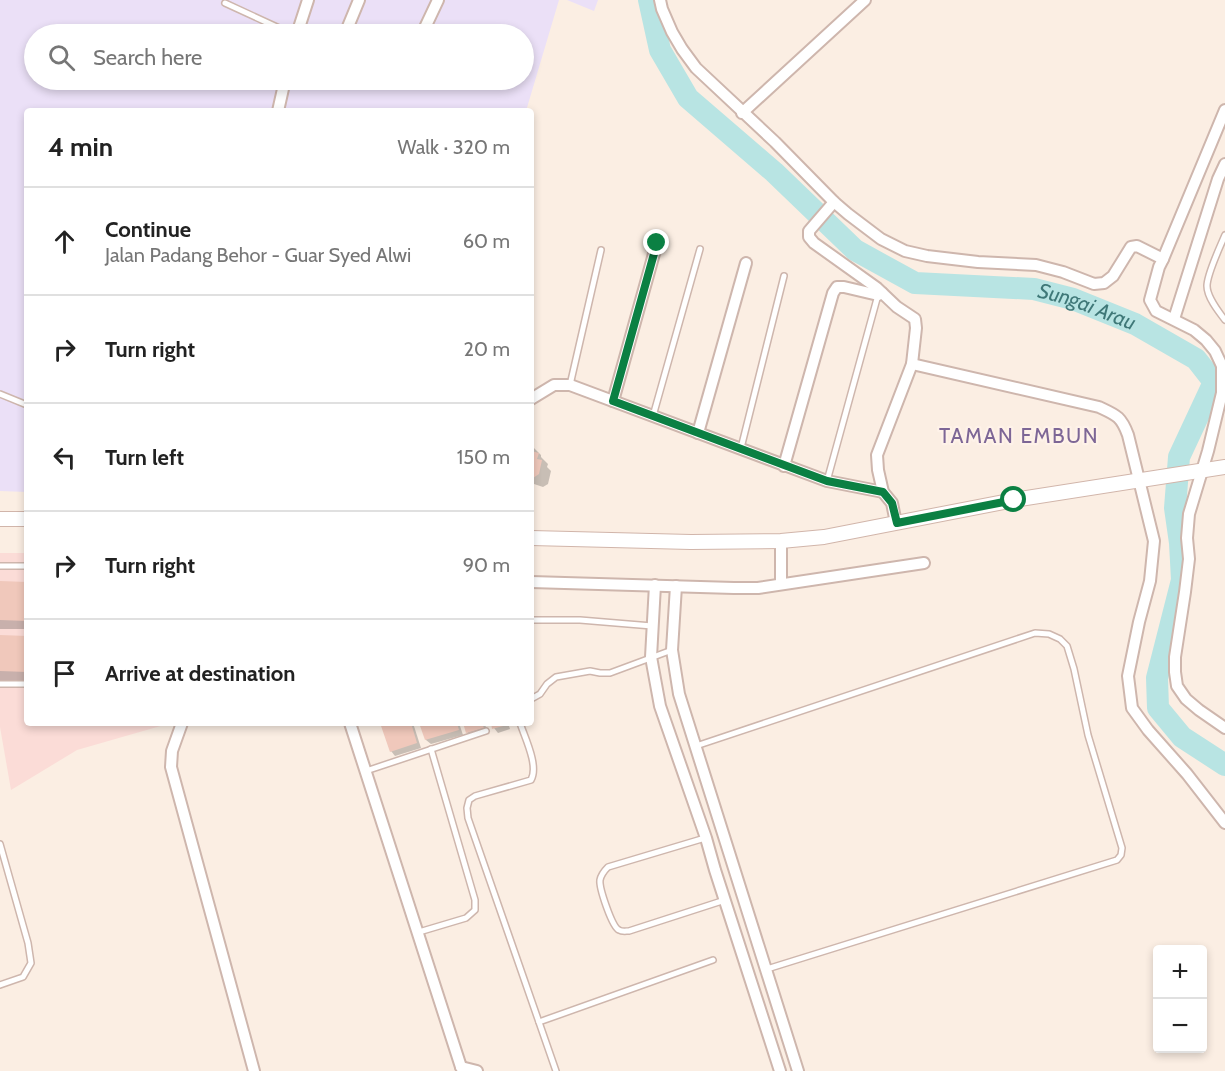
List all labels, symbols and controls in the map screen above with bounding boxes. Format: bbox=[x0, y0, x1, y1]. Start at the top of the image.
search box bbox=[24, 24, 534, 90]
icon: search bbox=[45, 41, 78, 74]
text: Search here bbox=[93, 44, 202, 71]
text: 4 min bbox=[48, 131, 113, 163]
text: Walk · 320 m bbox=[398, 135, 510, 159]
text: Continue bbox=[105, 216, 191, 243]
icon: ahead bbox=[48, 225, 81, 258]
text: 60 m bbox=[463, 229, 510, 253]
route end bbox=[643, 229, 669, 255]
text: Jalan Padang Behor - Guar Syed Alwi bbox=[105, 243, 411, 267]
water label: Sungai Arau bbox=[1036, 278, 1139, 335]
icon: right bbox=[48, 333, 81, 366]
text: Turn right bbox=[105, 336, 195, 363]
text: 20 m bbox=[464, 337, 510, 361]
district label: TAMAN EMBUN bbox=[939, 423, 1099, 448]
icon: left bbox=[48, 441, 81, 474]
text: Turn left bbox=[105, 444, 184, 471]
text: 150 m bbox=[457, 445, 510, 469]
route start bbox=[1000, 486, 1026, 512]
icon: right bbox=[48, 549, 81, 582]
text: Turn right bbox=[105, 552, 195, 579]
text: 90 m bbox=[463, 553, 510, 577]
icon: arrive bbox=[48, 657, 81, 690]
text: Arrive at destination bbox=[105, 660, 295, 687]
map controls bbox=[1153, 945, 1207, 1053]
button: + bbox=[1153, 945, 1207, 999]
button: − bbox=[1153, 999, 1207, 1053]

